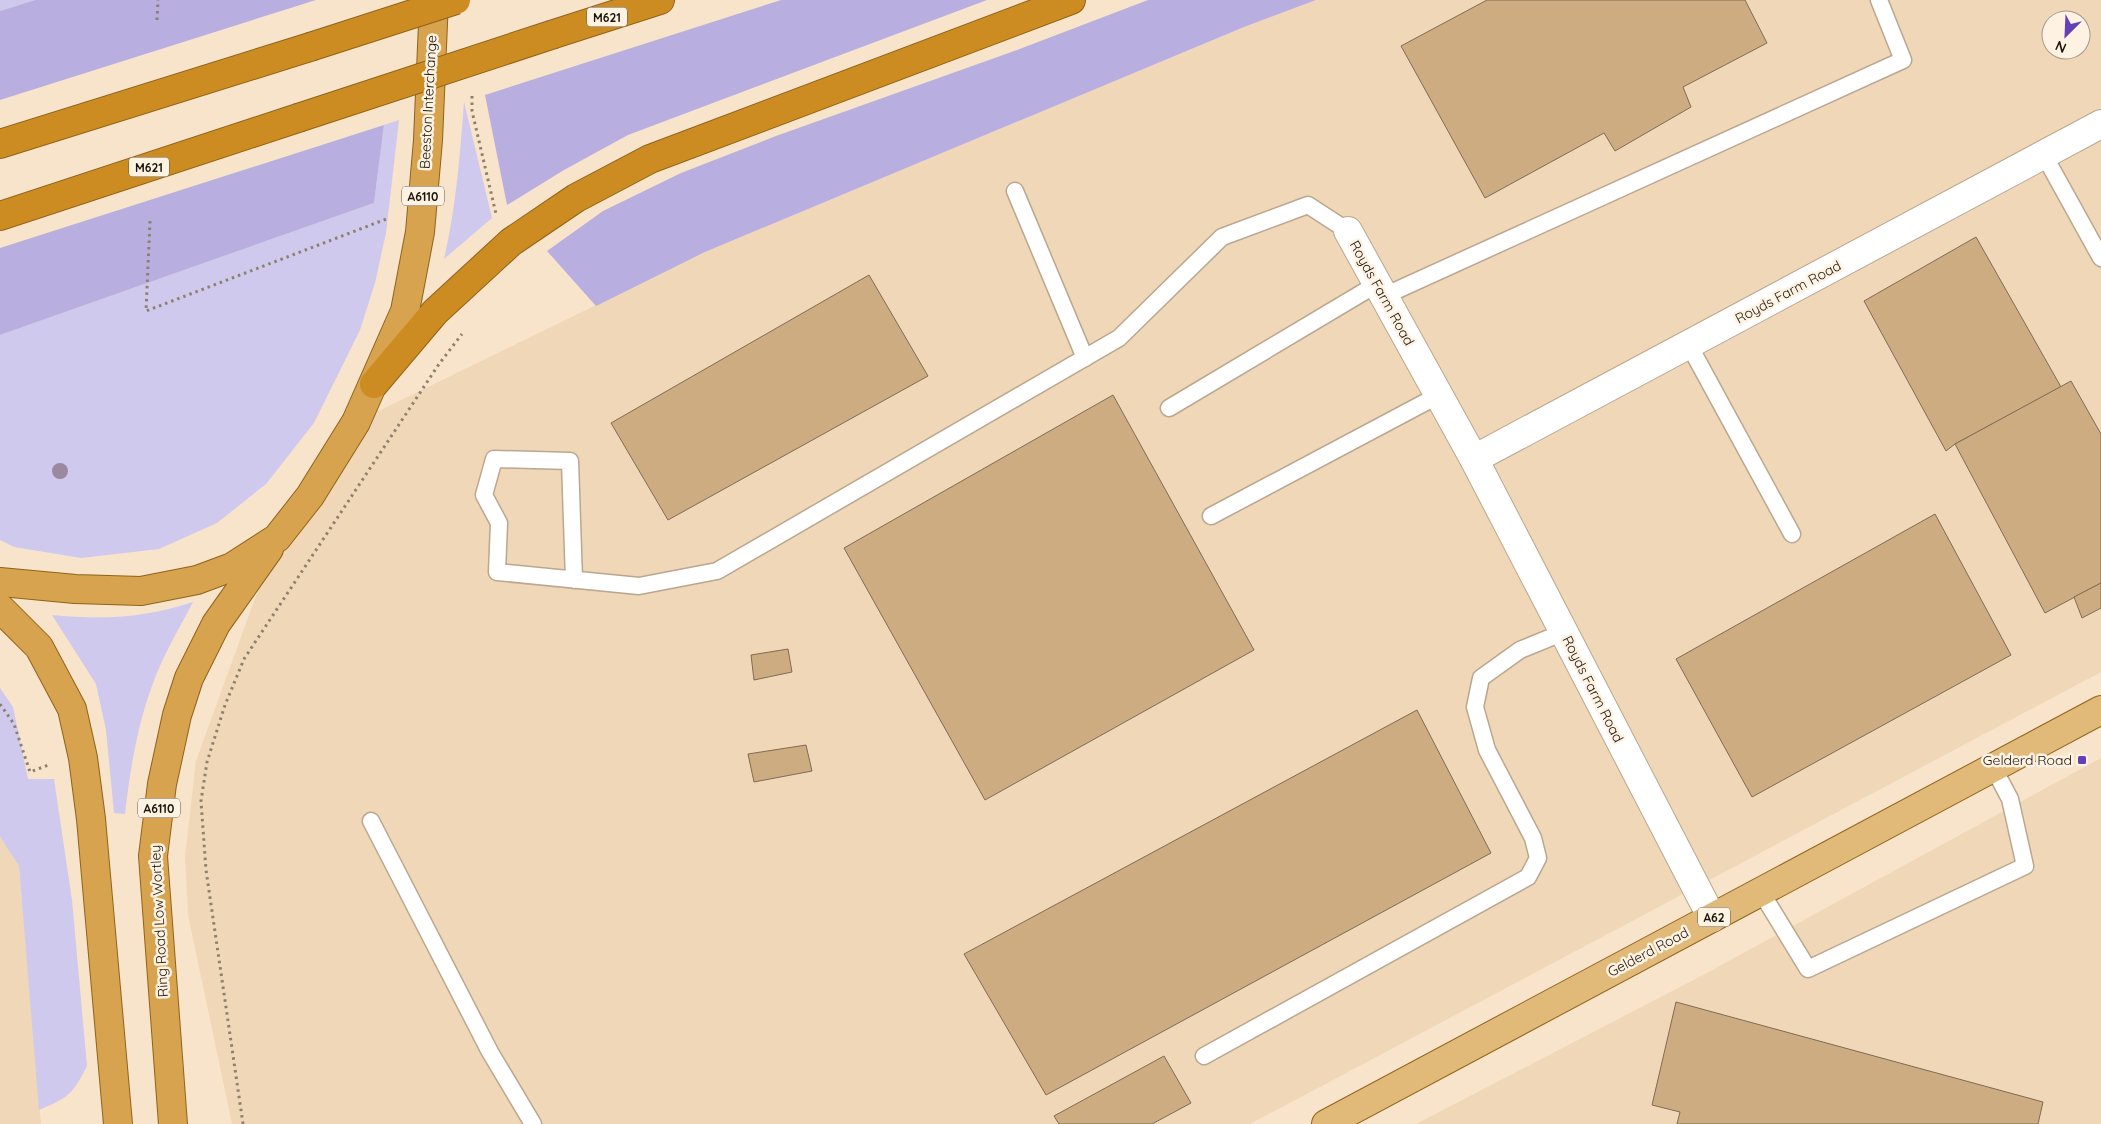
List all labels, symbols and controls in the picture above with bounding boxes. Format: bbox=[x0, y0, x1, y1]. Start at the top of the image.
road number: M621 bbox=[587, 8, 627, 26]
north arrow bbox=[2041, 10, 2091, 60]
street label: Beeston Interchange bbox=[416, 35, 440, 169]
text: N bbox=[2052, 37, 2069, 57]
road number: M621 bbox=[129, 158, 169, 176]
road number: A6110 bbox=[402, 187, 444, 206]
street label: Royds Farm Road bbox=[1346, 237, 1418, 349]
street label: Royds Farm Road bbox=[1732, 257, 1844, 327]
street label: Royds Farm Road bbox=[1558, 633, 1628, 745]
place label: Gelderd Road bbox=[1983, 751, 2072, 769]
marker: Gelderd Road bbox=[2076, 754, 2088, 766]
road number: A6110 bbox=[138, 798, 180, 818]
street label: Ring Road Low Wortley bbox=[146, 844, 172, 998]
road number: A62 bbox=[1698, 908, 1730, 926]
street label: Gelderd Road bbox=[1604, 923, 1692, 981]

